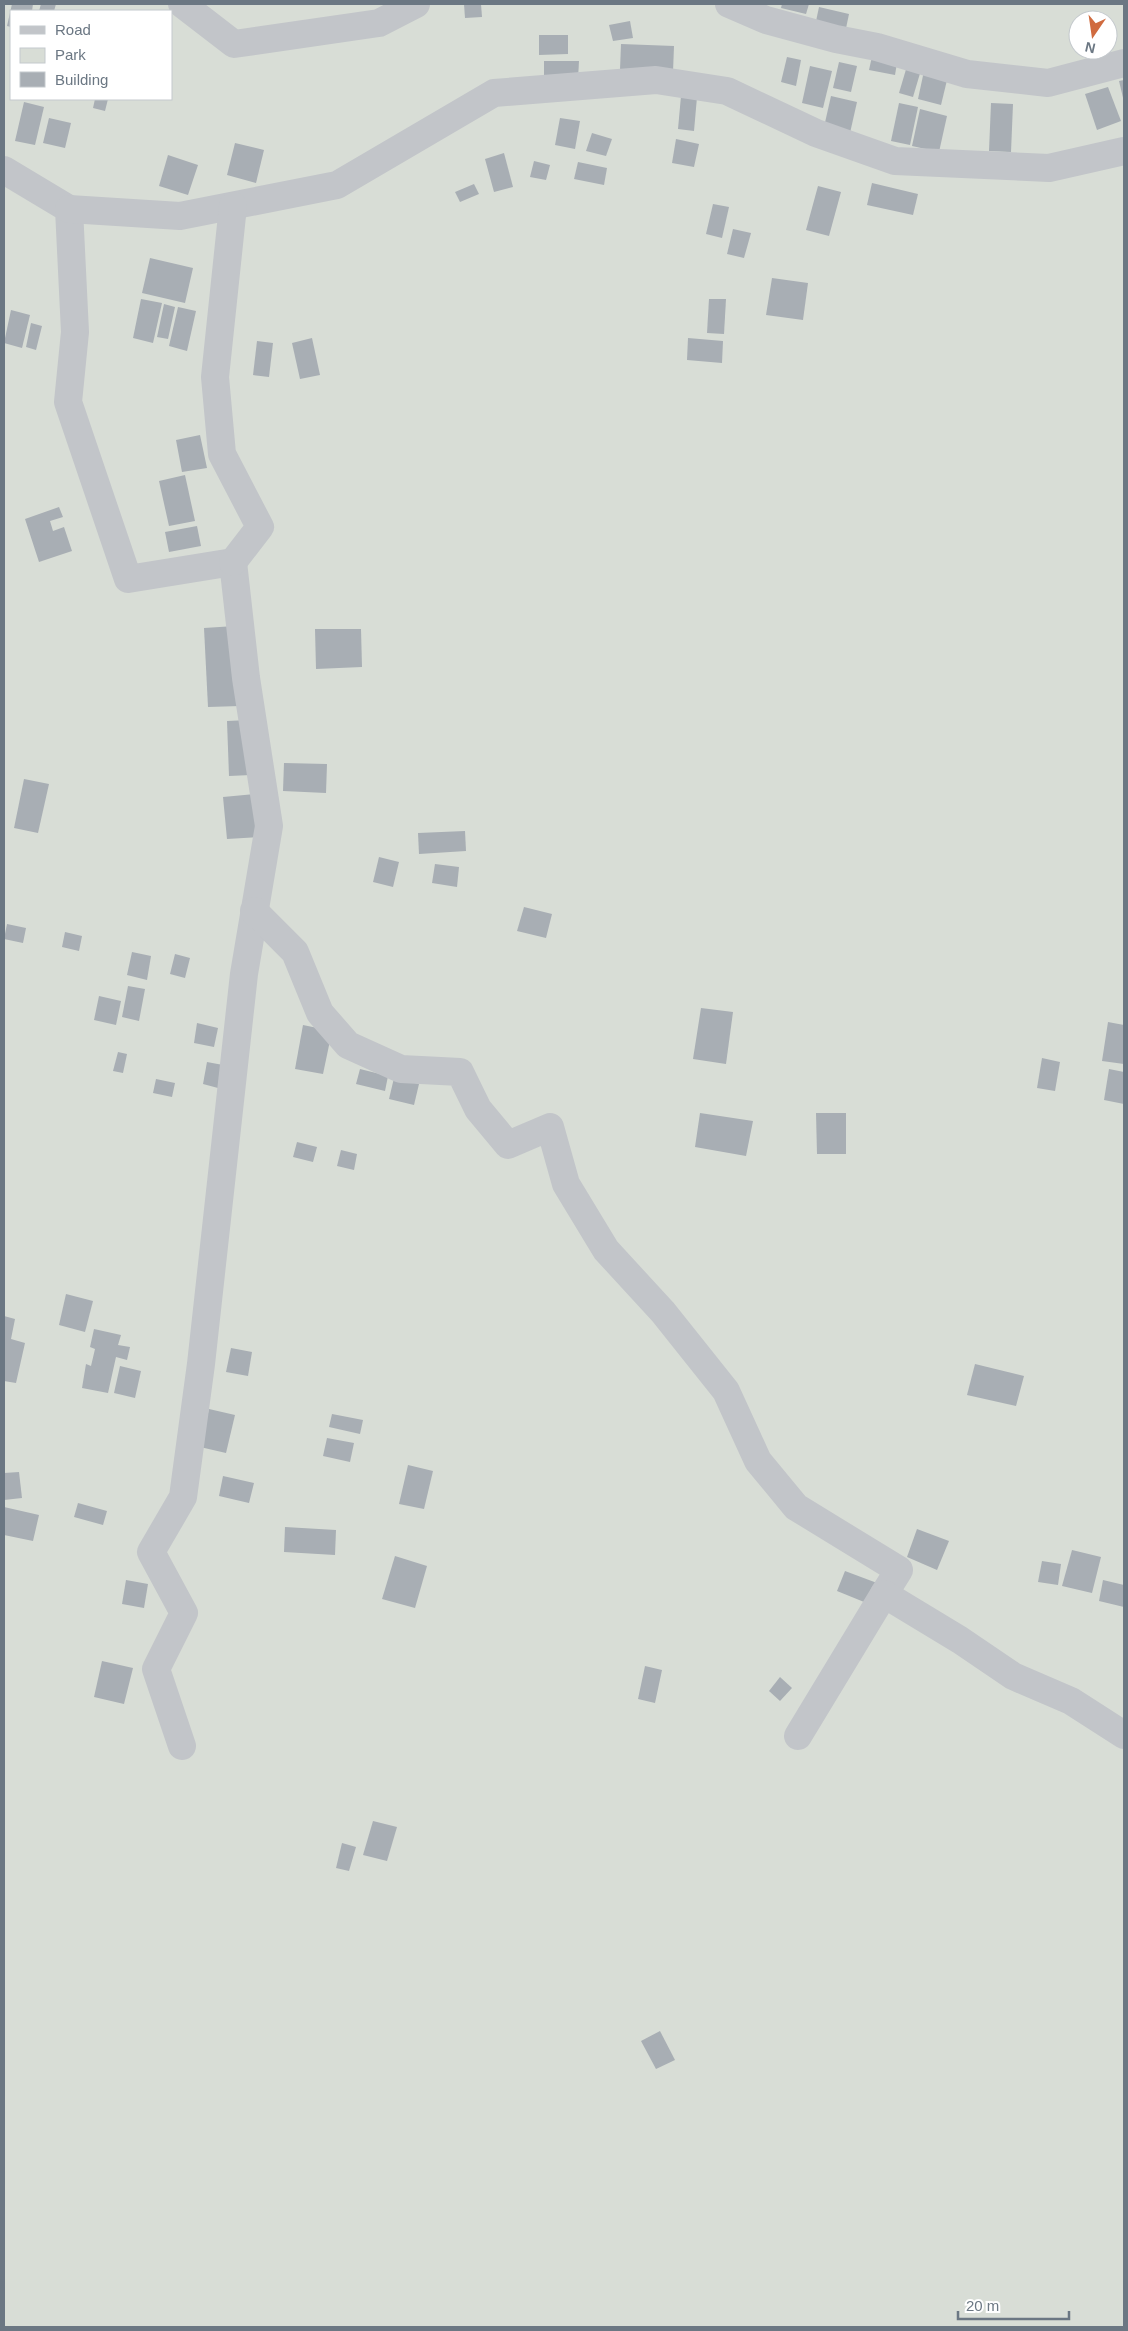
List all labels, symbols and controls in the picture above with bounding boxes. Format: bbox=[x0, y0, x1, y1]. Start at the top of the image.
legend bbox=[10, 10, 172, 100]
north arrow bbox=[1068, 10, 1118, 60]
text: Road bbox=[55, 21, 91, 38]
text: N bbox=[1083, 39, 1097, 57]
text: Park bbox=[55, 46, 86, 63]
text: Building bbox=[55, 71, 108, 88]
scale bar bbox=[958, 2288, 1069, 2320]
text: 20 m bbox=[966, 2297, 999, 2314]

